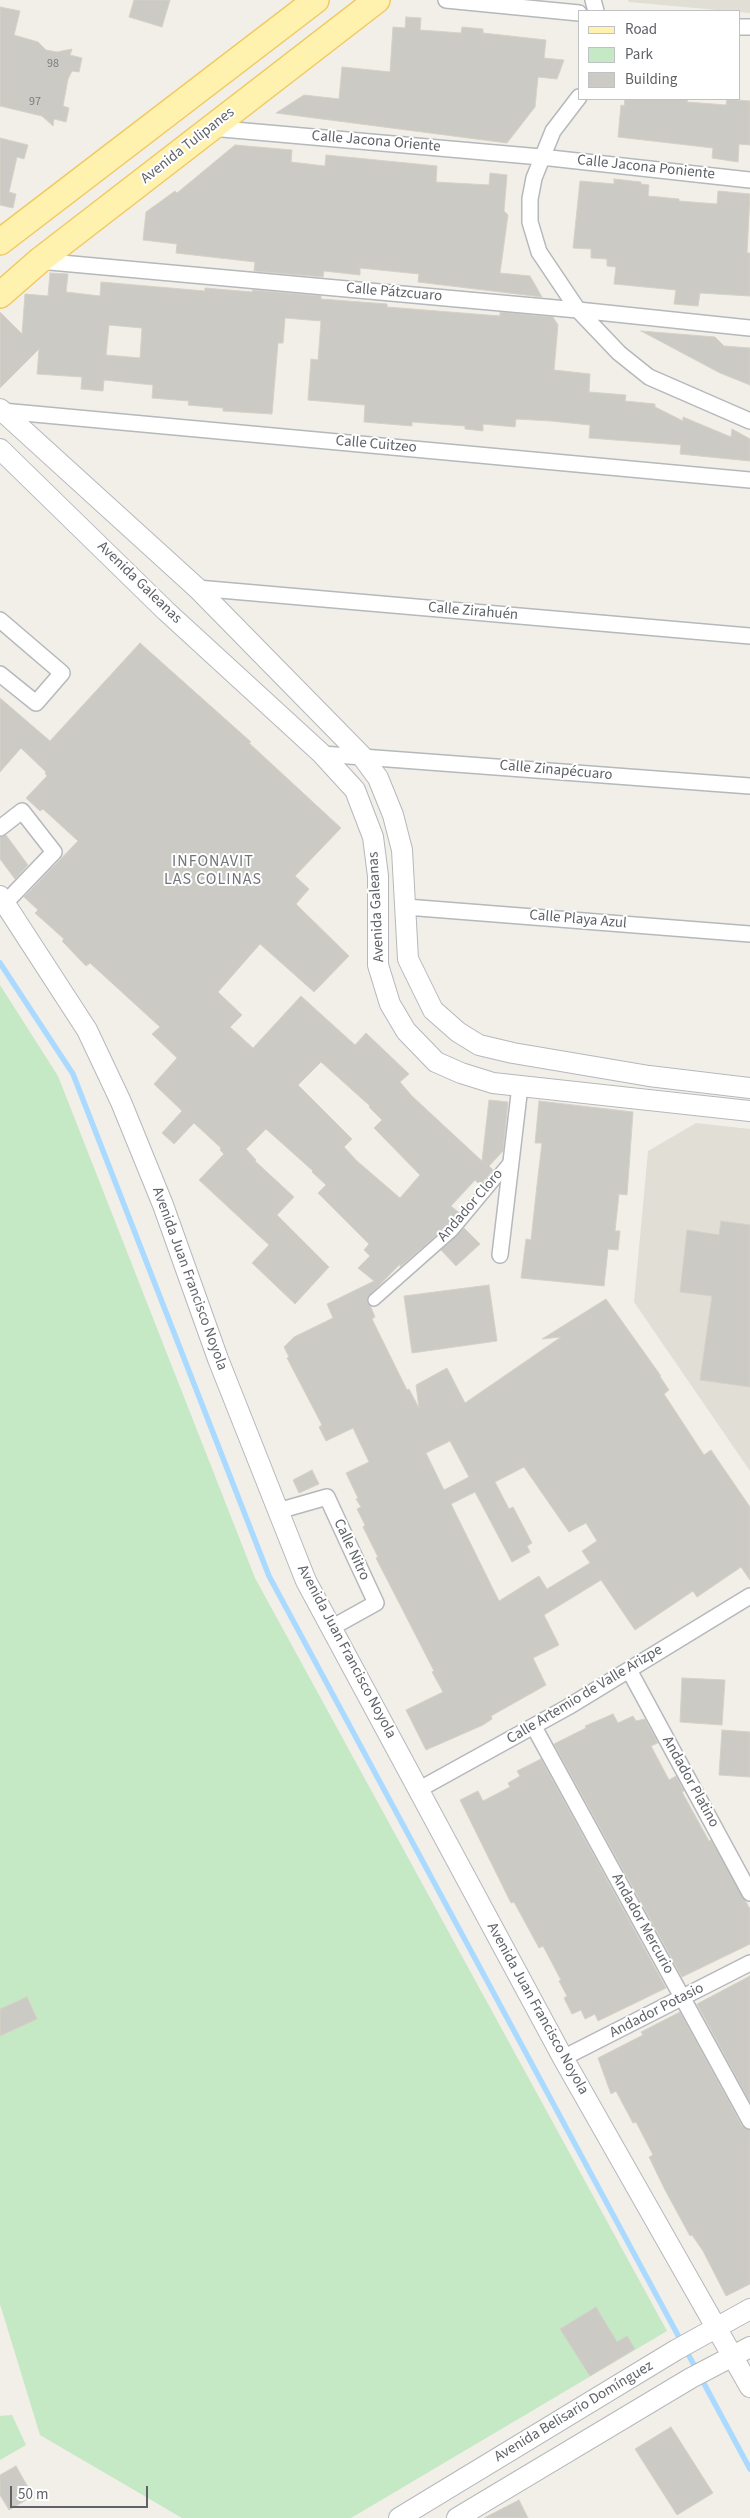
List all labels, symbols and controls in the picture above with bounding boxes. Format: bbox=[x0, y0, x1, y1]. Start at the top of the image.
legend bbox=[578, 10, 740, 100]
text: Road bbox=[625, 19, 657, 40]
text: Park bbox=[625, 44, 653, 65]
house number: 98 bbox=[47, 57, 59, 71]
text: Building bbox=[625, 69, 677, 90]
house number: 97 bbox=[29, 95, 41, 109]
street label: Avenida Tulipanes bbox=[138, 104, 238, 188]
street label: Calle Jacona Oriente bbox=[311, 127, 441, 157]
street label: Calle Jacona Poniente bbox=[576, 152, 716, 184]
street label: Calle Pátzcuaro bbox=[345, 280, 443, 306]
street label: Calle Cuitzeo bbox=[335, 432, 417, 458]
street label: Avenida Galeanas bbox=[93, 538, 185, 628]
street label: Calle Zirahuén bbox=[427, 599, 519, 625]
street label: Calle Zinapécuaro bbox=[499, 757, 613, 785]
street label: Avenida Galeanas bbox=[365, 851, 389, 963]
district label: INFONAVIT LAS COLINAS bbox=[163, 852, 263, 890]
street label: Calle Playa Azul bbox=[529, 907, 627, 933]
street label: Andador Cloro bbox=[434, 1166, 508, 1246]
street label: Avenida Juan Francisco Noyola bbox=[147, 1185, 231, 1373]
street label: Calle Nitro bbox=[329, 1516, 373, 1584]
street label: Avenida Juan Francisco Noyola bbox=[293, 1562, 399, 1742]
street label: Calle Artemio de Valle Arizpe bbox=[504, 1641, 666, 1749]
street label: Andador Platino bbox=[657, 1733, 723, 1831]
street label: Andador Mercurio bbox=[607, 1871, 677, 1977]
street label: Avenida Juan Francisco Noyola bbox=[482, 1920, 592, 2098]
street label: Andador Potasio bbox=[607, 1980, 707, 2042]
street label: Avenida Belisario Domínguez bbox=[491, 2357, 657, 2467]
scale bar bbox=[12, 2476, 150, 2508]
text: 50 m bbox=[18, 2484, 48, 2505]

